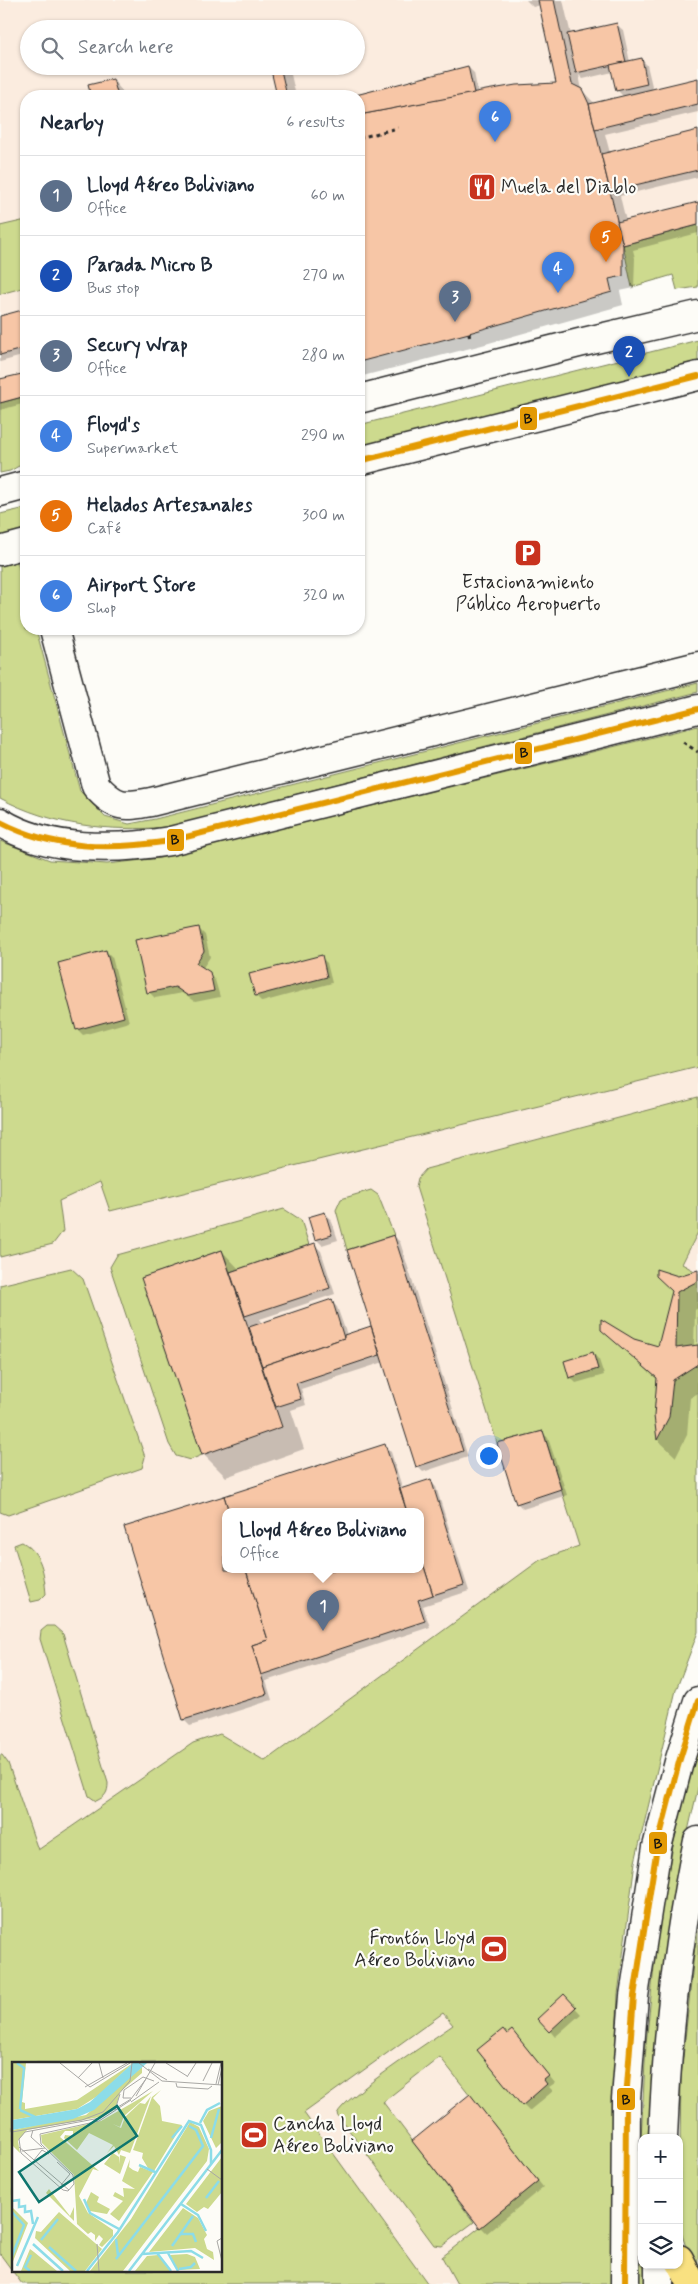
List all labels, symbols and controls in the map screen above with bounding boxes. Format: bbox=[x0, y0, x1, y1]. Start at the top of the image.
search box bbox=[20, 20, 365, 75]
icon: search bbox=[38, 34, 66, 62]
text: Search here bbox=[78, 35, 174, 60]
pin: 6 bbox=[479, 101, 511, 142]
text: Nearby bbox=[40, 109, 104, 137]
text: 6 results bbox=[286, 112, 345, 133]
restaurant icon: Muela del Diablo bbox=[467, 172, 497, 202]
text: Lloyd Aéreo Boliviano bbox=[87, 173, 254, 198]
place label: Muela del Diablo bbox=[501, 175, 636, 200]
text: 1 bbox=[52, 185, 60, 206]
text: 60 m bbox=[311, 185, 345, 206]
text: Office bbox=[87, 198, 127, 219]
pin: 5 bbox=[590, 221, 622, 262]
pin: 4 bbox=[542, 252, 574, 293]
text: Parada Micro B bbox=[87, 253, 213, 278]
text: 2 bbox=[52, 265, 60, 286]
text: 270 m bbox=[302, 265, 345, 286]
text: Bus stop bbox=[87, 278, 140, 299]
pin: 3 bbox=[439, 281, 471, 322]
text: Secury Wrap bbox=[87, 333, 188, 358]
pin: 2 bbox=[613, 336, 645, 377]
text: 3 bbox=[52, 345, 60, 366]
text: 280 m bbox=[302, 345, 345, 366]
text: Office bbox=[87, 358, 127, 379]
line badge: B bbox=[519, 406, 538, 431]
text: B bbox=[524, 410, 533, 428]
text: Floyd's bbox=[87, 413, 140, 438]
text: 4 bbox=[51, 425, 61, 446]
text: 290 m bbox=[301, 425, 345, 446]
text: Supermarket bbox=[87, 438, 178, 459]
text: Helados Artesanales bbox=[87, 493, 252, 518]
text: 5 bbox=[51, 505, 61, 526]
text: 300 m bbox=[302, 505, 345, 526]
text: Café bbox=[87, 518, 121, 539]
parking icon: Estacionamiento Público Aeropuerto bbox=[513, 538, 543, 568]
place label: Estacionamiento Público Aeropuerto bbox=[456, 570, 601, 617]
text: Airport Store bbox=[87, 573, 196, 598]
text: 6 bbox=[52, 585, 60, 606]
text: 320 m bbox=[303, 585, 345, 606]
text: Shop bbox=[87, 598, 116, 619]
line badge: B bbox=[514, 741, 533, 765]
text: B bbox=[520, 744, 529, 762]
line badge: B bbox=[166, 828, 185, 852]
text: B bbox=[171, 831, 180, 849]
your location bbox=[476, 1443, 502, 1469]
popup bbox=[222, 1508, 424, 1573]
text: Lloyd Aéreo Boliviano bbox=[239, 1518, 407, 1543]
text: Office bbox=[239, 1543, 279, 1564]
pin: 1 bbox=[307, 1590, 339, 1631]
line badge: B bbox=[648, 1831, 668, 1855]
text: B bbox=[654, 1835, 663, 1853]
place label: Frontón Lloyd Aéreo Boliviano bbox=[354, 1926, 475, 1973]
sports icon: Frontón Lloyd Aéreo Boliviano bbox=[479, 1934, 509, 1964]
inset map bbox=[12, 2062, 222, 2272]
line badge: B bbox=[616, 2087, 636, 2111]
text: B bbox=[622, 2091, 631, 2109]
place label: Cancha Lloyd Aéreo Boliviano bbox=[273, 2112, 394, 2159]
sports icon: Cancha Lloyd Aéreo Boliviano bbox=[239, 2120, 269, 2150]
map controls bbox=[638, 2134, 683, 2269]
button: + bbox=[638, 2134, 683, 2179]
button: − bbox=[638, 2179, 683, 2224]
button: layers bbox=[638, 2224, 683, 2269]

